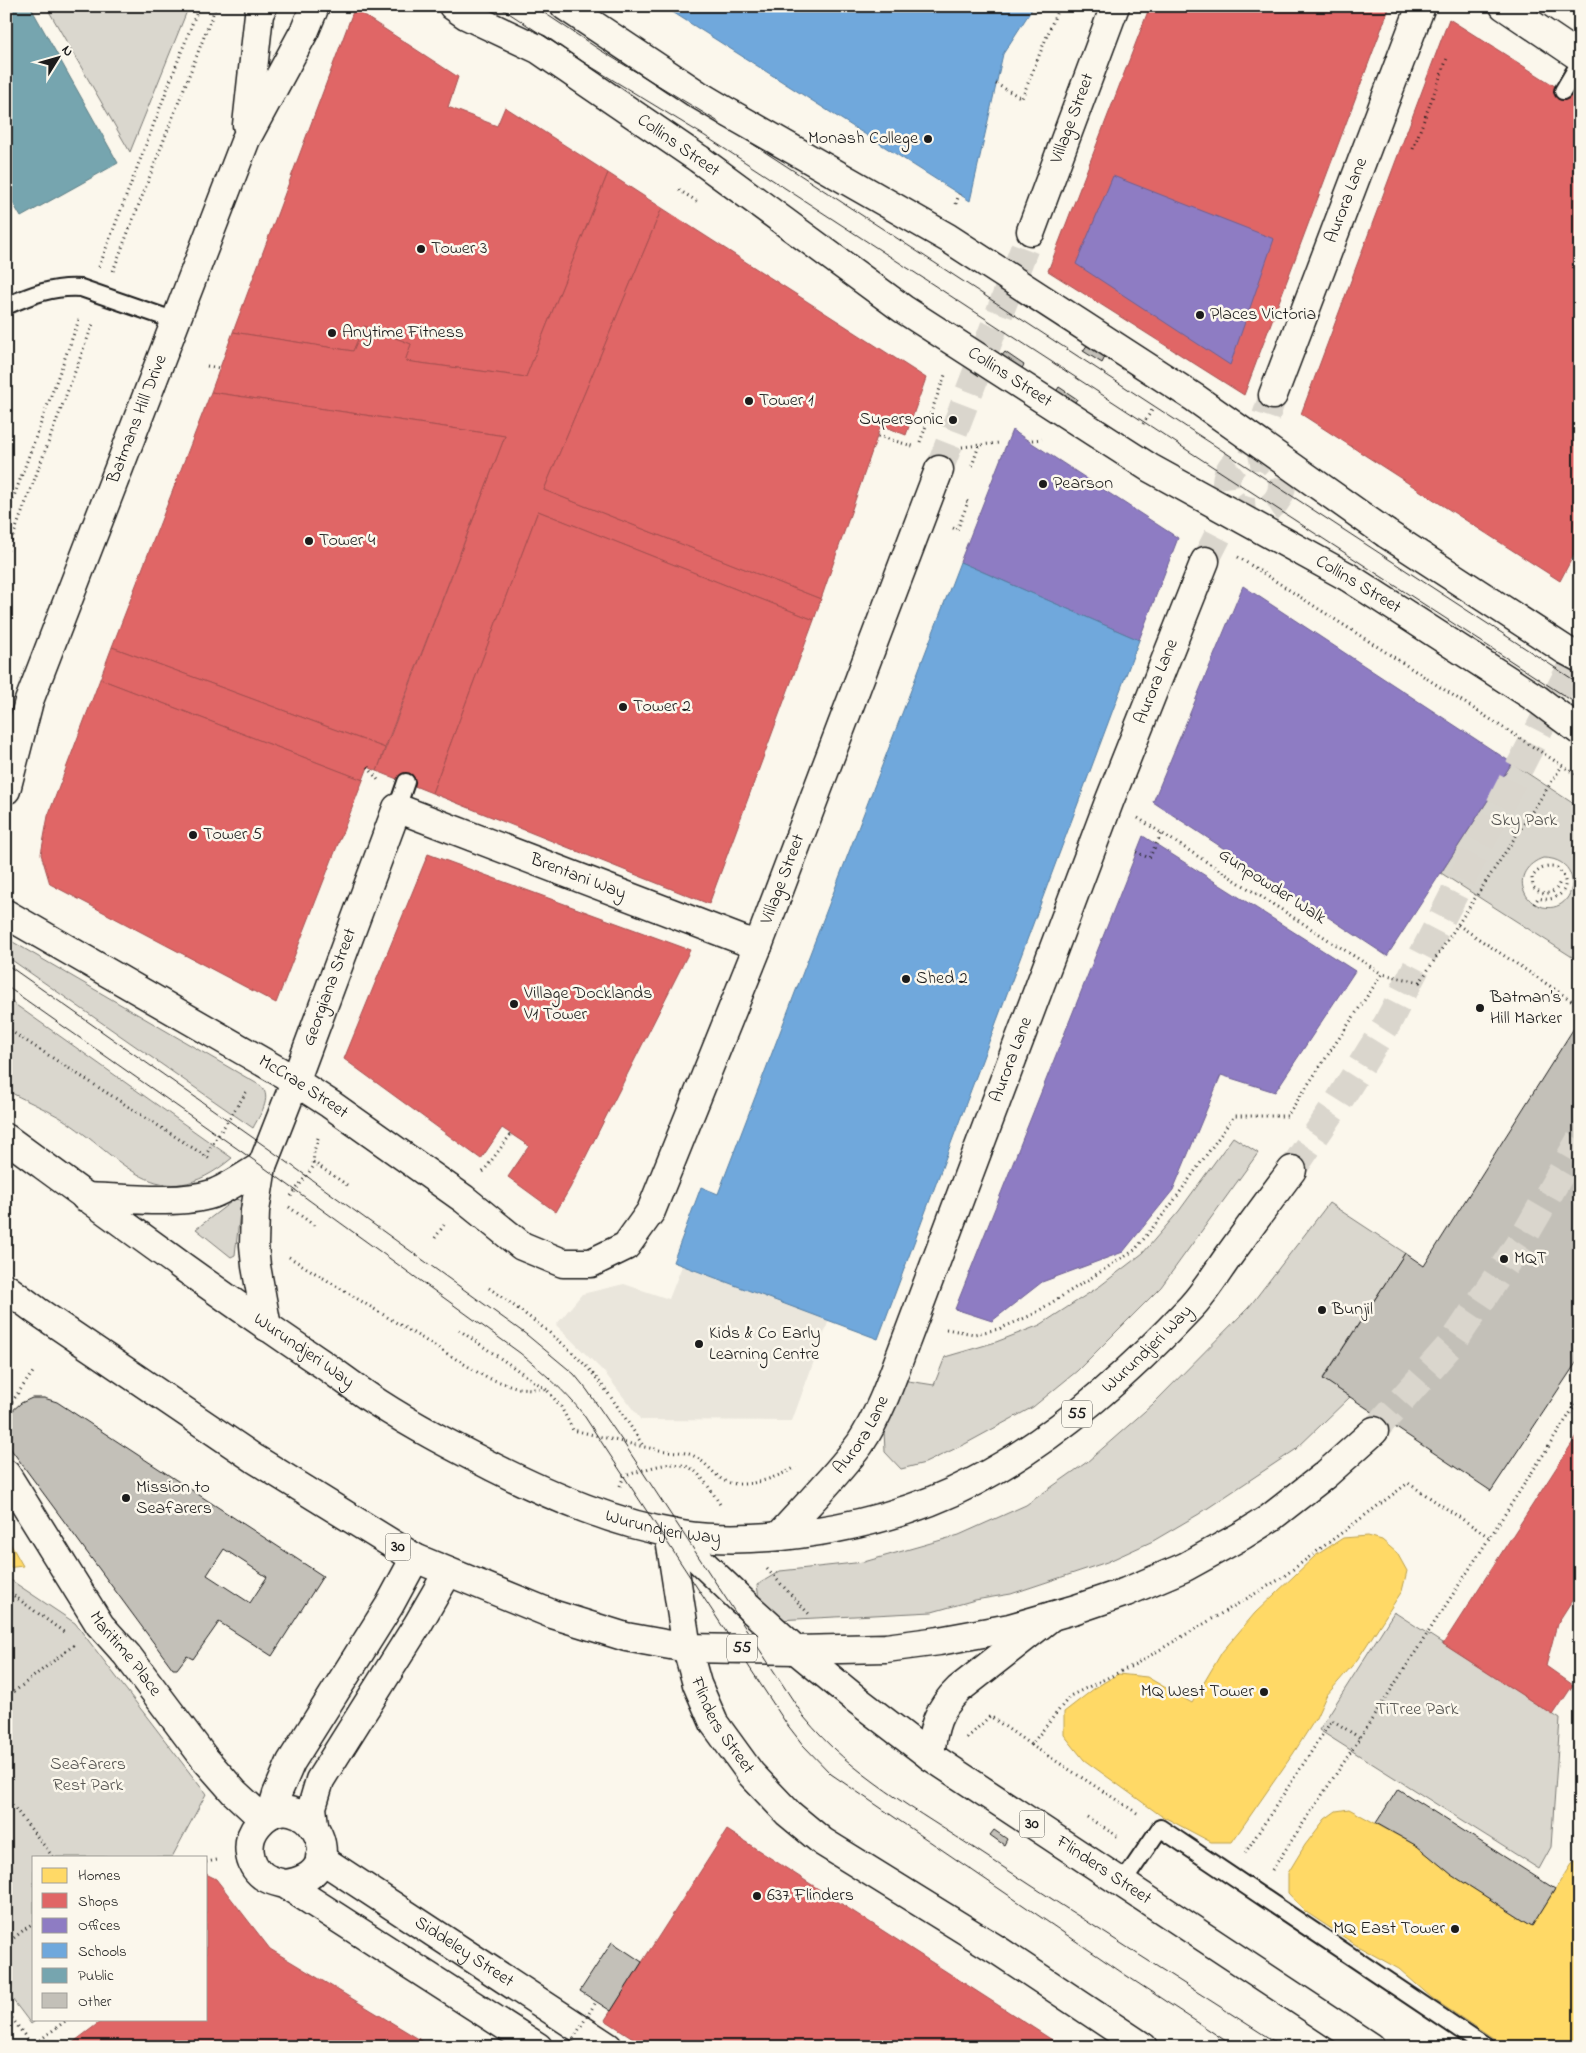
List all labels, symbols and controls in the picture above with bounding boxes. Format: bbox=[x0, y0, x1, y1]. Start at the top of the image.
north arrow bbox=[32, 32, 82, 82]
text: N bbox=[56, 41, 78, 61]
street label: Village Street bbox=[1044, 70, 1102, 168]
street label: Collins Street bbox=[631, 108, 725, 184]
place label: Monash College bbox=[808, 126, 919, 153]
marker: Monash College bbox=[922, 133, 934, 145]
street label: Aurora Lane bbox=[1319, 153, 1375, 247]
place label: Tower 3 bbox=[431, 236, 487, 262]
marker: Tower 3 bbox=[415, 243, 427, 255]
place label: Places Victoria bbox=[1210, 302, 1316, 328]
marker: Places Victoria bbox=[1194, 309, 1206, 321]
place label: Anytime Fitness bbox=[342, 320, 464, 346]
marker: Anytime Fitness bbox=[326, 327, 338, 339]
street label: Collins Street bbox=[962, 341, 1057, 415]
street label: Batmans Hill Drive bbox=[101, 350, 175, 488]
place label: Tower 1 bbox=[759, 388, 814, 414]
marker: Tower 1 bbox=[743, 395, 755, 407]
place label: Supersonic bbox=[859, 407, 943, 433]
marker: Supersonic bbox=[947, 414, 959, 426]
place label: Pearson bbox=[1053, 471, 1113, 497]
marker: Pearson bbox=[1037, 478, 1049, 490]
place label: Tower 4 bbox=[319, 528, 376, 554]
marker: Tower 4 bbox=[303, 535, 315, 547]
street label: Collins Street bbox=[1310, 549, 1406, 621]
street label: Aurora Lane bbox=[1128, 635, 1186, 728]
place label: Tower 2 bbox=[633, 694, 691, 720]
marker: Tower 2 bbox=[617, 701, 629, 713]
park label: Sky Park bbox=[1491, 808, 1557, 834]
place label: Tower 5 bbox=[203, 822, 262, 848]
marker: Tower 5 bbox=[187, 829, 199, 841]
street label: Village Street bbox=[754, 831, 812, 929]
street label: Gunpowder Walk bbox=[1213, 842, 1331, 932]
street label: Brentani Way bbox=[525, 847, 630, 907]
street label: Georgiana Street bbox=[296, 925, 364, 1050]
place label: Shed 2 bbox=[916, 966, 968, 992]
marker: Shed 2 bbox=[900, 973, 912, 985]
place label: Village Docklands V1 Tower bbox=[523, 981, 652, 1028]
place label: Batman’s Hill Marker bbox=[1489, 985, 1562, 1032]
marker: Village Docklands V1 Tower bbox=[508, 998, 520, 1010]
marker: Batman’s Hill Marker bbox=[1474, 1002, 1486, 1014]
street label: Aurora Lane bbox=[984, 1013, 1040, 1106]
street label: McCrae Street bbox=[253, 1049, 353, 1126]
place label: MQT bbox=[1514, 1246, 1547, 1272]
marker: MQT bbox=[1498, 1253, 1510, 1265]
place label: Bunjil bbox=[1331, 1297, 1373, 1323]
street label: Wurundjeri Way bbox=[1097, 1299, 1199, 1400]
marker: Bunjil bbox=[1316, 1304, 1328, 1316]
street label: Wurundjeri Way bbox=[248, 1307, 359, 1395]
place label: Kids & Co Early Learning Centre bbox=[709, 1321, 820, 1369]
marker: Kids & Co Early Learning Centre bbox=[693, 1338, 705, 1350]
street label: Aurora Lane bbox=[827, 1391, 897, 1481]
road number: 55 bbox=[1062, 1400, 1092, 1428]
place label: Mission to Seafarers bbox=[136, 1475, 212, 1522]
marker: Mission to Seafarers bbox=[120, 1492, 132, 1504]
street label: Wurundjeri Way bbox=[602, 1503, 721, 1551]
road number: 30 bbox=[386, 1534, 410, 1560]
street label: Maritime Place bbox=[82, 1607, 168, 1703]
road number: 55 bbox=[727, 1635, 757, 1662]
street label: Flinders Street bbox=[683, 1674, 760, 1780]
place label: MQ West Tower bbox=[1141, 1679, 1254, 1705]
marker: MQ West Tower bbox=[1258, 1686, 1270, 1698]
park label: TiTree Park bbox=[1376, 1697, 1458, 1723]
park label: Seafarers Rest Park bbox=[50, 1752, 126, 1799]
road number: 30 bbox=[1020, 1810, 1044, 1838]
street label: Flinders Street bbox=[1050, 1829, 1157, 1912]
legend bbox=[32, 1856, 208, 2020]
text: Homes bbox=[78, 1865, 121, 1887]
place label: 637 Flinders bbox=[767, 1883, 854, 1909]
marker: 637 Flinders bbox=[751, 1890, 763, 1902]
text: Shops bbox=[78, 1891, 118, 1913]
street label: Siddeley Street bbox=[409, 1910, 519, 1995]
text: Offices bbox=[78, 1915, 120, 1937]
place label: MQ East Tower bbox=[1333, 1916, 1445, 1942]
marker: MQ East Tower bbox=[1449, 1923, 1461, 1935]
text: Schools bbox=[78, 1941, 127, 1963]
text: Public bbox=[78, 1965, 114, 1987]
text: Other bbox=[78, 1991, 112, 2013]

